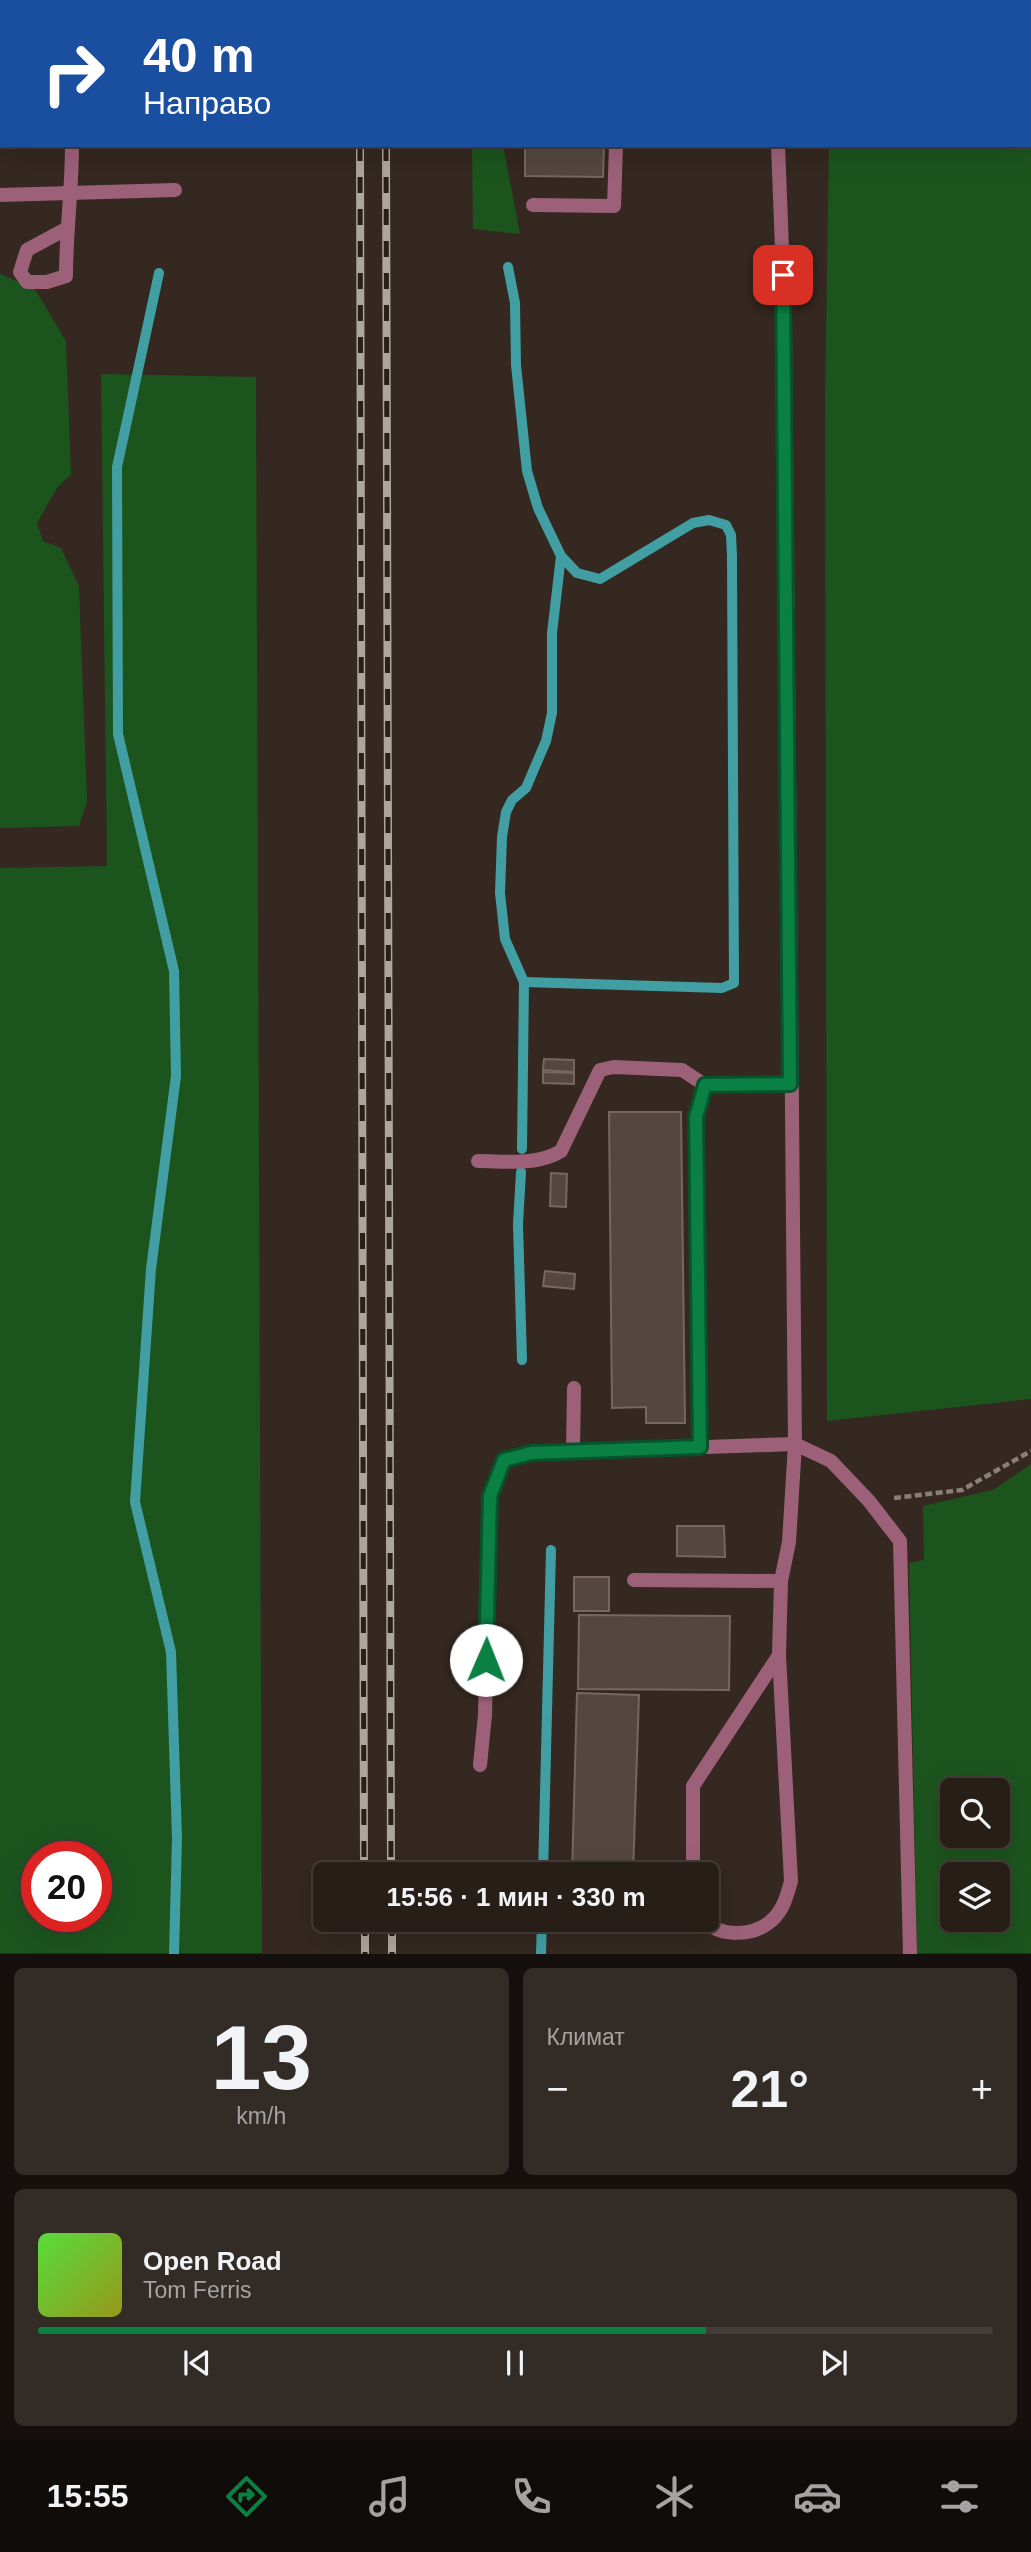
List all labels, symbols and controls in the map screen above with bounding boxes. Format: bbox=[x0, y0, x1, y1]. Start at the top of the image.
icon: right bbox=[28, 28, 119, 119]
text: 40 m bbox=[143, 28, 255, 82]
text: Направо bbox=[143, 85, 271, 121]
pin bbox=[753, 245, 813, 305]
icon: arrive bbox=[764, 256, 802, 294]
position arrow bbox=[449, 1623, 523, 1697]
map controls bbox=[940, 1778, 1010, 1932]
button: search bbox=[940, 1778, 1010, 1848]
speed limit sign: 20 bbox=[21, 1841, 112, 1932]
button: layers bbox=[940, 1862, 1010, 1932]
text: 15:56 · 1 мин · 330 m bbox=[386, 1882, 646, 1912]
text: 13 bbox=[211, 2007, 312, 2108]
text: Климат bbox=[547, 2024, 625, 2050]
text: 21° bbox=[730, 2060, 809, 2118]
text: − bbox=[547, 2068, 569, 2110]
text: + bbox=[971, 2068, 993, 2110]
text: km/h bbox=[236, 2103, 286, 2129]
text: Open Road bbox=[143, 2246, 282, 2276]
text: Tom Ferris bbox=[143, 2277, 252, 2303]
icon: previous bbox=[178, 2344, 216, 2382]
icon: pause bbox=[496, 2344, 534, 2382]
icon: next bbox=[815, 2344, 853, 2382]
icon: directions bbox=[222, 2472, 271, 2521]
icon: music bbox=[365, 2472, 414, 2521]
icon: phone bbox=[507, 2472, 556, 2521]
icon: climate bbox=[650, 2472, 699, 2521]
icon: car bbox=[793, 2472, 842, 2521]
icon: filters bbox=[935, 2472, 984, 2521]
text: 15:55 bbox=[47, 2478, 129, 2514]

